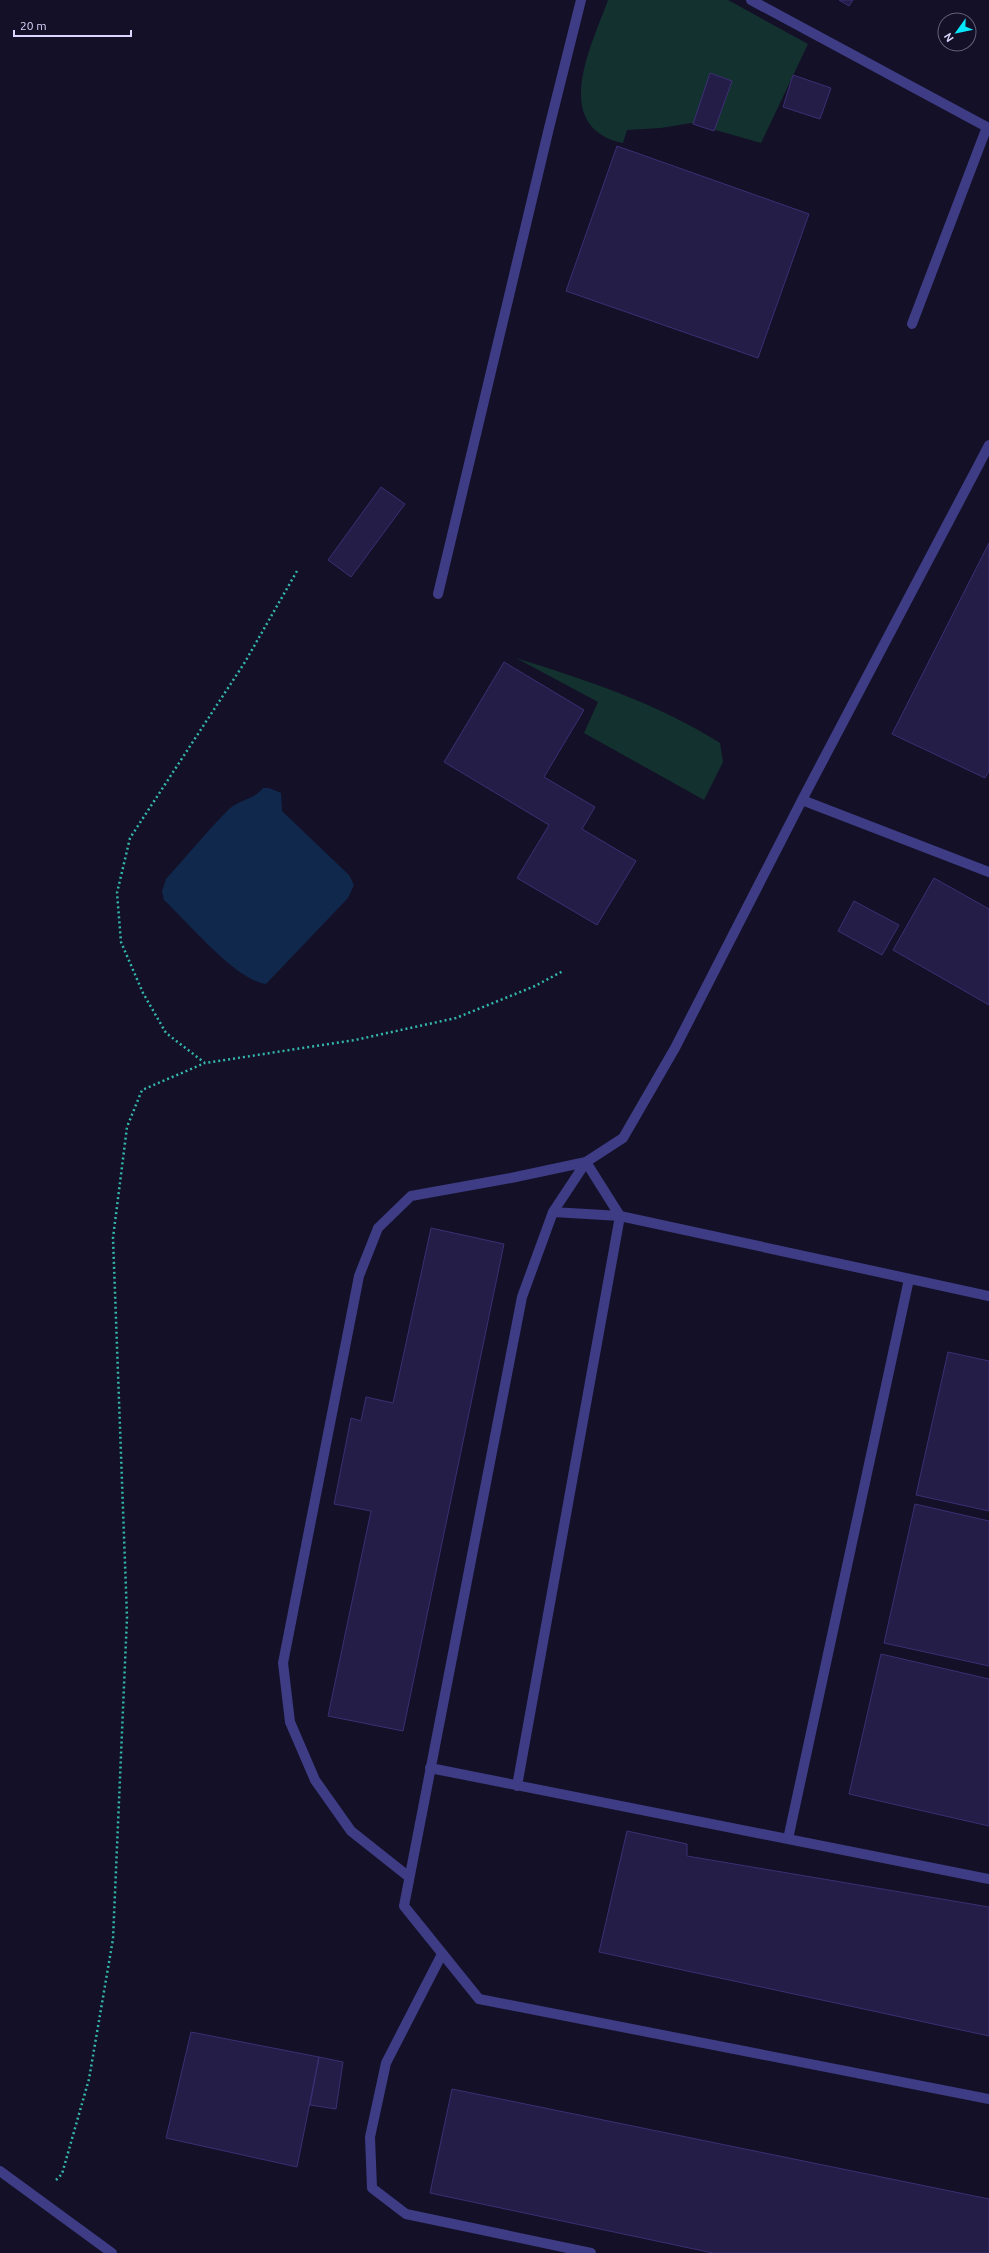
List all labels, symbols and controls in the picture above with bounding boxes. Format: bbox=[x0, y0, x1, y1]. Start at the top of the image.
scale bar bbox=[14, 12, 131, 38]
north arrow bbox=[937, 12, 977, 52]
text: 20 m bbox=[20, 19, 47, 32]
text: N bbox=[941, 31, 956, 44]

